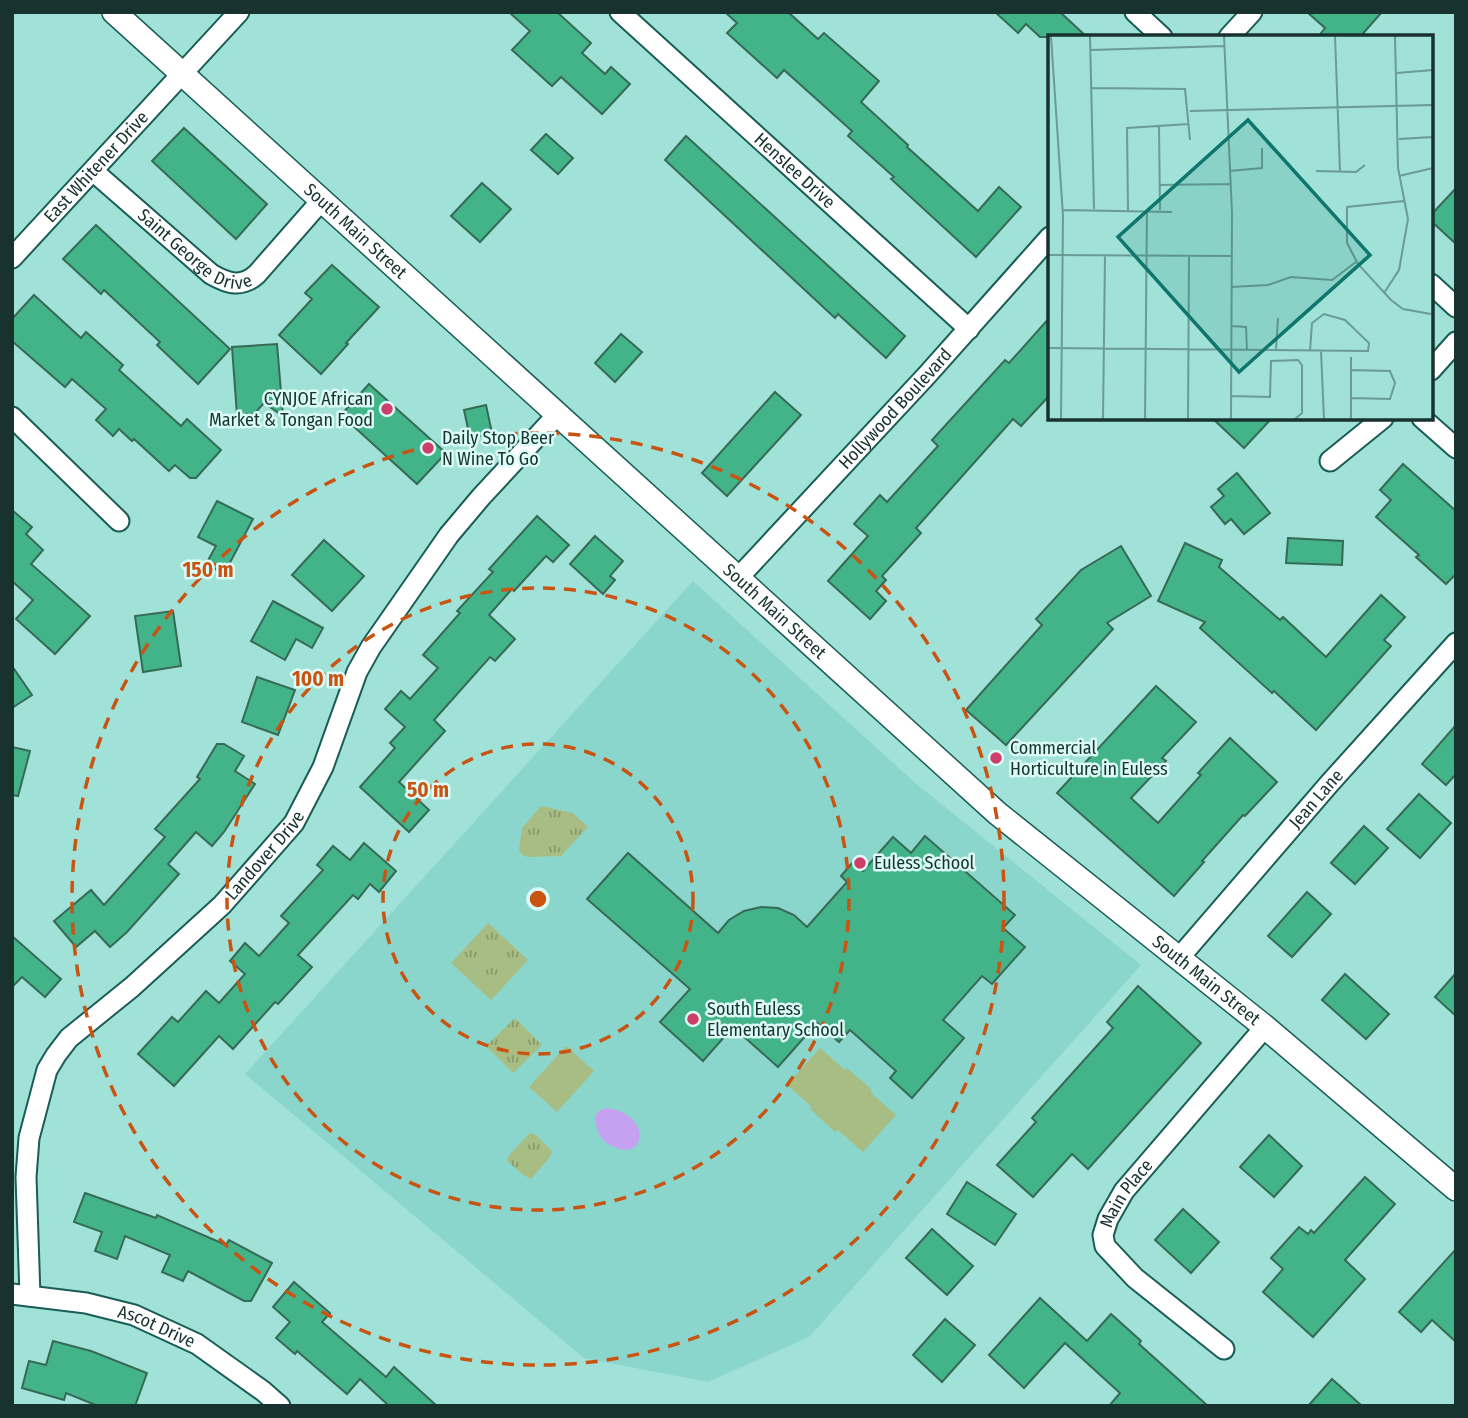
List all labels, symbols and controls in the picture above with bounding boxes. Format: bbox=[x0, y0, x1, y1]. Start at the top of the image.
inset map bbox=[1048, 35, 1433, 420]
street label: East Whitener Drive bbox=[39, 106, 153, 227]
street label: Henslee Drive bbox=[750, 128, 840, 213]
street label: South Main Street bbox=[299, 179, 412, 283]
street label: Saint George Drive bbox=[133, 204, 255, 294]
street label: Hollywood Boulevard bbox=[834, 344, 956, 474]
place label: CYNJOE African Market & Tongan Food bbox=[209, 388, 373, 431]
marker: CYNJOE African Market & Tongan Food bbox=[379, 401, 395, 417]
place label: Daily Stop Beer N Wine To Go bbox=[442, 427, 555, 470]
marker: Daily Stop Beer N Wine To Go bbox=[420, 440, 436, 456]
text: 150 m bbox=[182, 557, 234, 583]
street label: South Main Street bbox=[719, 559, 831, 664]
text: 100 m bbox=[292, 666, 344, 692]
place label: Commercial Horticulture in Euless bbox=[1010, 737, 1168, 780]
marker: Commercial Horticulture in Euless bbox=[988, 750, 1004, 766]
street label: Jean Lane bbox=[1285, 765, 1348, 833]
text: 50 m bbox=[407, 777, 449, 803]
street label: Landover Drive bbox=[221, 807, 309, 904]
place label: Euless School bbox=[874, 852, 975, 874]
marker: Euless School bbox=[852, 855, 868, 871]
centre of rings bbox=[526, 887, 550, 911]
street label: South Main Street bbox=[1148, 930, 1265, 1030]
place label: South Euless Elementary School bbox=[707, 998, 844, 1041]
marker: South Euless Elementary School bbox=[685, 1011, 701, 1027]
street label: Main Place bbox=[1095, 1155, 1158, 1230]
street label: Ascot Drive bbox=[116, 1300, 199, 1353]

